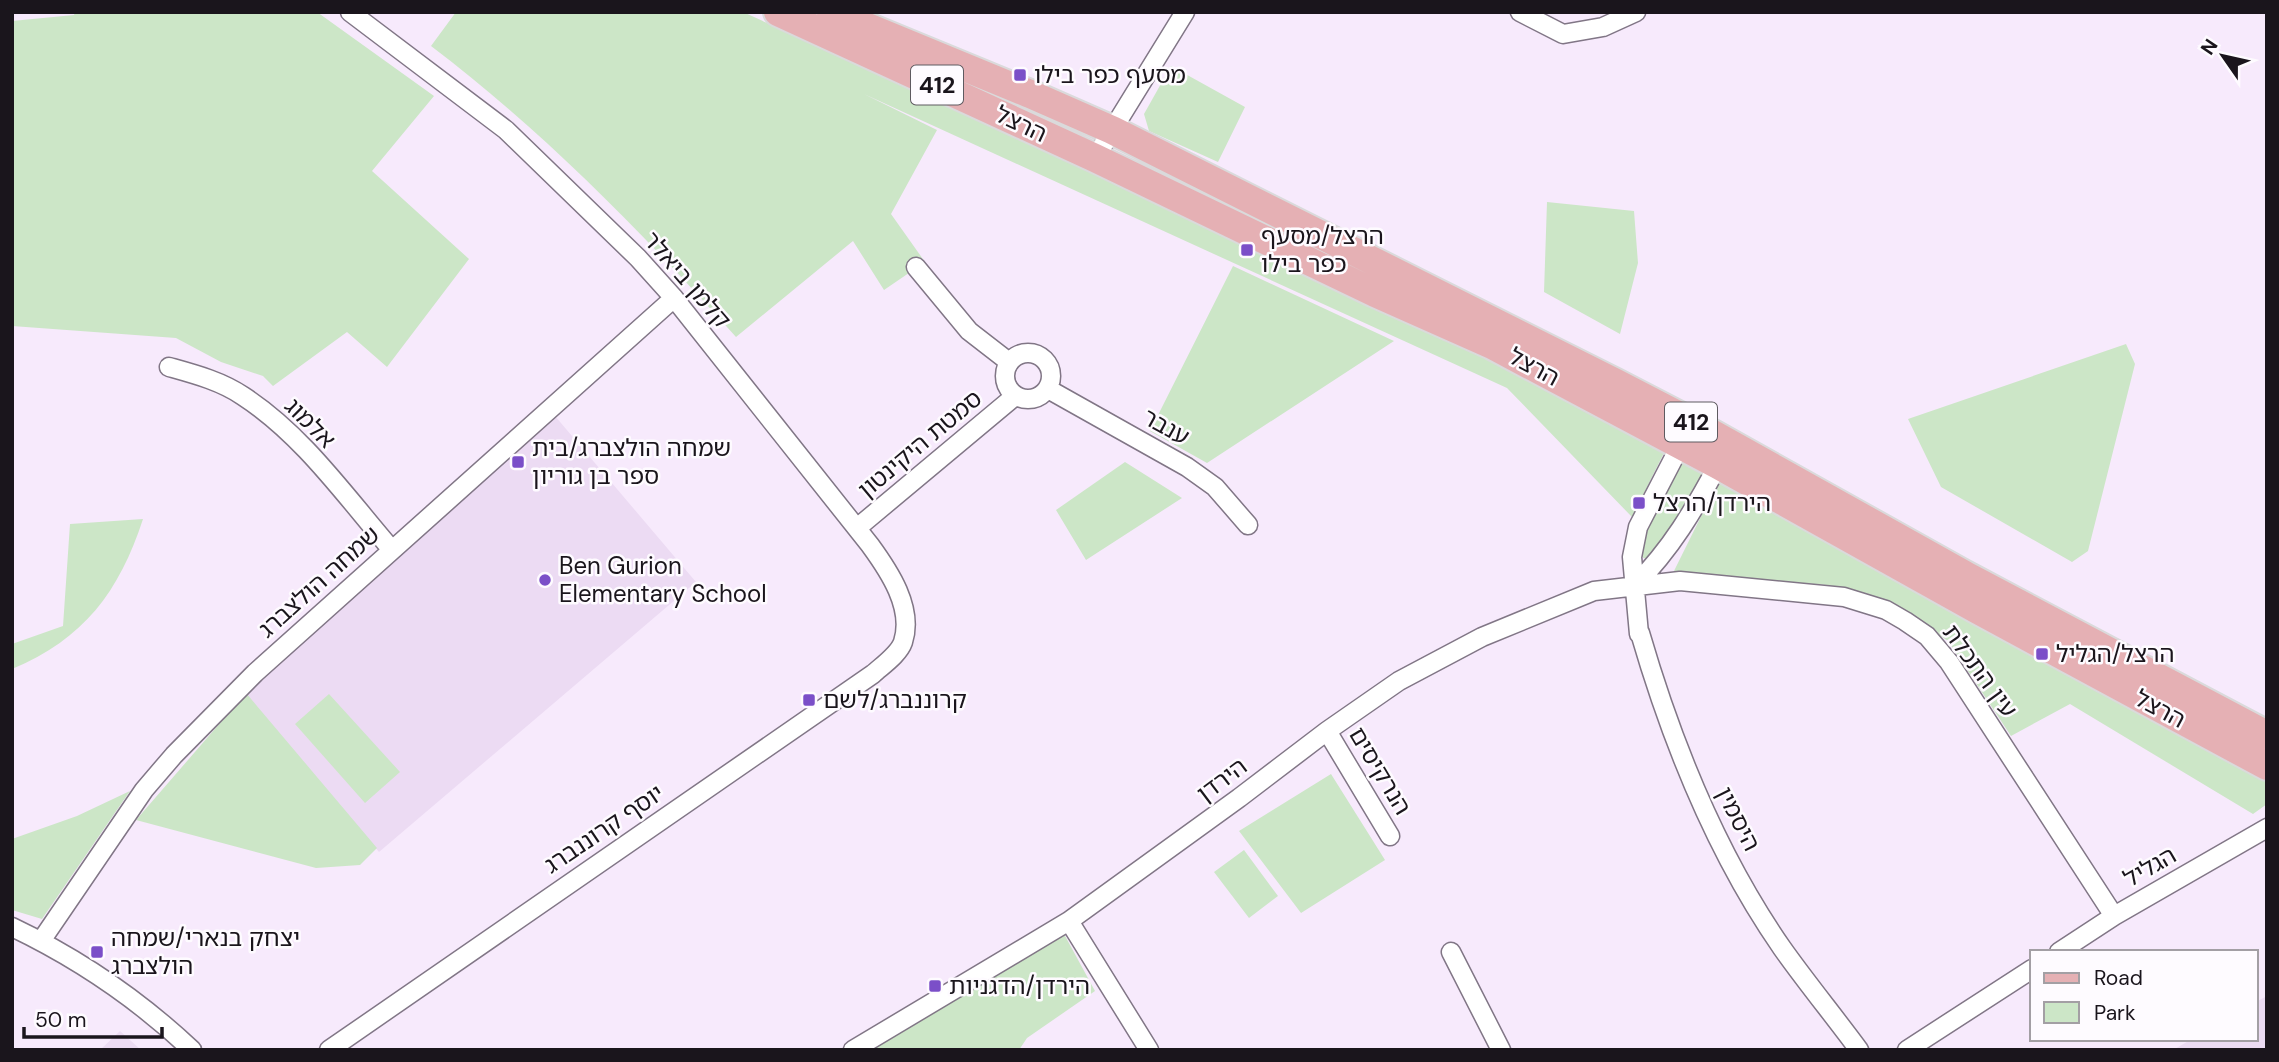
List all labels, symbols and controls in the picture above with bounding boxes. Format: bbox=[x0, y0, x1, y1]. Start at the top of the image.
north arrow bbox=[2188, 21, 2258, 91]
text: N bbox=[2195, 34, 2224, 60]
place label: מסעף כפר בילו bbox=[1034, 59, 1186, 90]
road number: 412 bbox=[911, 66, 963, 104]
marker: מסעף כפר בילו bbox=[1012, 67, 1028, 83]
street label: הרצל bbox=[990, 98, 1052, 149]
place label: הרצל/מסעף כפר בילו bbox=[1261, 220, 1384, 279]
street label: קלמן ביאלר bbox=[637, 225, 738, 335]
marker: הרצל/מסעף כפר בילו bbox=[1239, 242, 1255, 258]
street label: הרצל bbox=[1503, 340, 1565, 393]
street label: סמטת היקינטון bbox=[851, 383, 988, 505]
street label: אלמוג bbox=[278, 391, 342, 455]
street label: ענבר bbox=[1137, 401, 1195, 452]
road number: 412 bbox=[1665, 402, 1717, 442]
place label: שמחה הולצברג/בית ספר בן גוריון bbox=[532, 432, 731, 491]
marker: שמחה הולצברג/בית ספר בן גוריון bbox=[510, 454, 526, 470]
place label: הירדן/הרצל bbox=[1653, 487, 1771, 518]
marker: הירדן/הרצל bbox=[1631, 495, 1647, 511]
street label: שמחה הולצברג bbox=[251, 519, 386, 644]
place label: Ben Gurion Elementary School bbox=[559, 550, 767, 609]
marker: Ben Gurion Elementary School bbox=[537, 572, 553, 588]
street label: עין התכלת bbox=[1936, 618, 2025, 723]
place label: הרצל/הגליל bbox=[2056, 638, 2175, 669]
marker: הרצל/הגליל bbox=[2034, 646, 2050, 662]
street label: הרצל bbox=[2129, 682, 2191, 735]
place label: קרוננברג/לשם bbox=[823, 684, 967, 715]
marker: קרוננברג/לשם bbox=[801, 692, 817, 708]
street label: הנרקיסים bbox=[1342, 721, 1419, 820]
street label: הירדן bbox=[1190, 751, 1253, 809]
street label: יוסף קרוננברג bbox=[538, 777, 669, 880]
street label: היסמין bbox=[1709, 781, 1768, 856]
street label: הגליל bbox=[2118, 839, 2182, 894]
place label: יצחק בנארי/שמחה הולצברג bbox=[111, 922, 300, 981]
marker: יצחק בנארי/שמחה הולצברג bbox=[89, 944, 105, 960]
legend bbox=[2030, 950, 2258, 1041]
text: Road bbox=[2094, 964, 2143, 992]
place label: הירדן/הדגניות bbox=[949, 970, 1090, 1001]
marker: הירדן/הדגניות bbox=[927, 978, 943, 994]
scale bar bbox=[24, 996, 163, 1040]
text: Park bbox=[2094, 999, 2136, 1027]
text: 50 m bbox=[35, 1006, 86, 1034]

